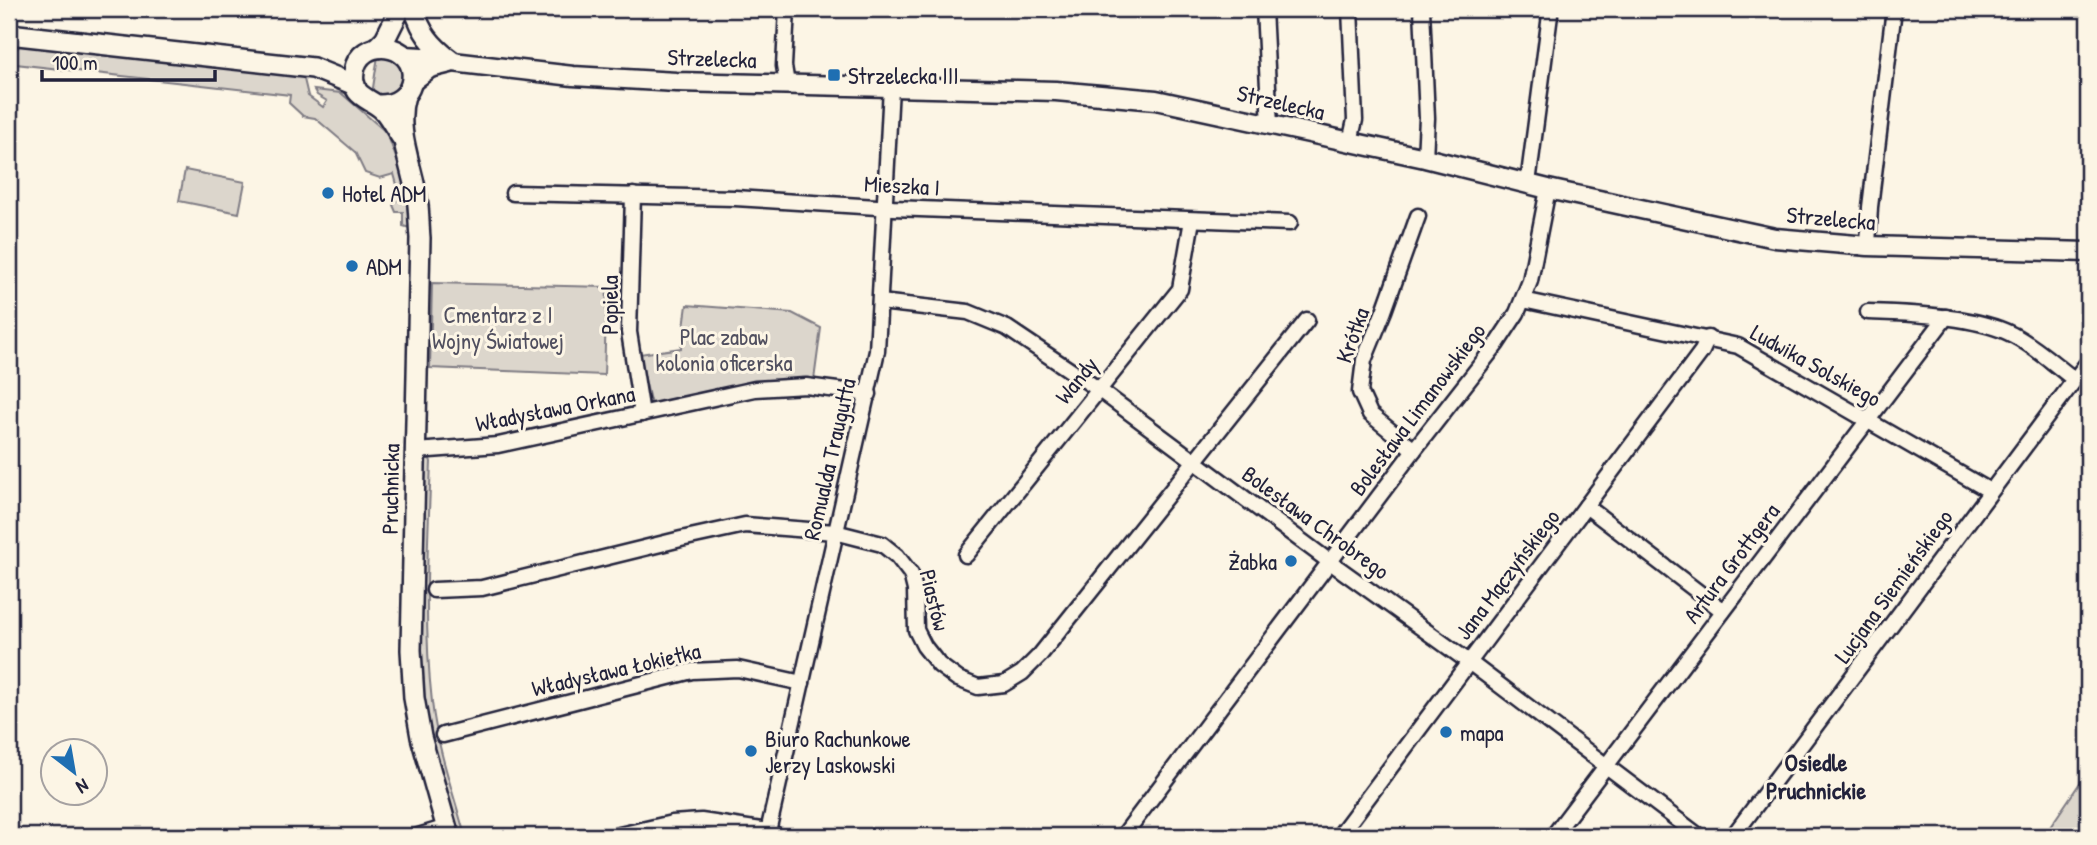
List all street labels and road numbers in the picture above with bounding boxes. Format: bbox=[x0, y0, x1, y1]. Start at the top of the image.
street label: Strzelecka bbox=[667, 41, 757, 75]
street label: Strzelecka bbox=[1234, 77, 1328, 127]
street label: Mieszka I bbox=[863, 168, 941, 202]
street label: Strzelecka bbox=[1785, 199, 1877, 237]
street label: Popiela bbox=[594, 275, 625, 335]
street label: Krótka bbox=[1328, 303, 1376, 367]
street label: Bolesława Limanowskiego bbox=[1342, 316, 1492, 502]
street label: Ludwika Solskiego bbox=[1745, 316, 1887, 414]
street label: Wandy bbox=[1048, 350, 1105, 410]
street label: Romualda Traugutta bbox=[795, 375, 863, 543]
street label: Władysława Orkana bbox=[473, 377, 637, 439]
street label: Pruchnicka bbox=[374, 443, 406, 535]
street label: Bolesława Chrobrego bbox=[1236, 458, 1396, 586]
street label: Artura Grottgera bbox=[1676, 497, 1786, 629]
street label: Jana Mączyńskiego bbox=[1448, 502, 1566, 646]
street label: Lucjana Siemieńskiego bbox=[1827, 503, 1959, 669]
street label: Piastów bbox=[912, 566, 958, 634]
street label: Władysława Łokietka bbox=[529, 635, 703, 703]

